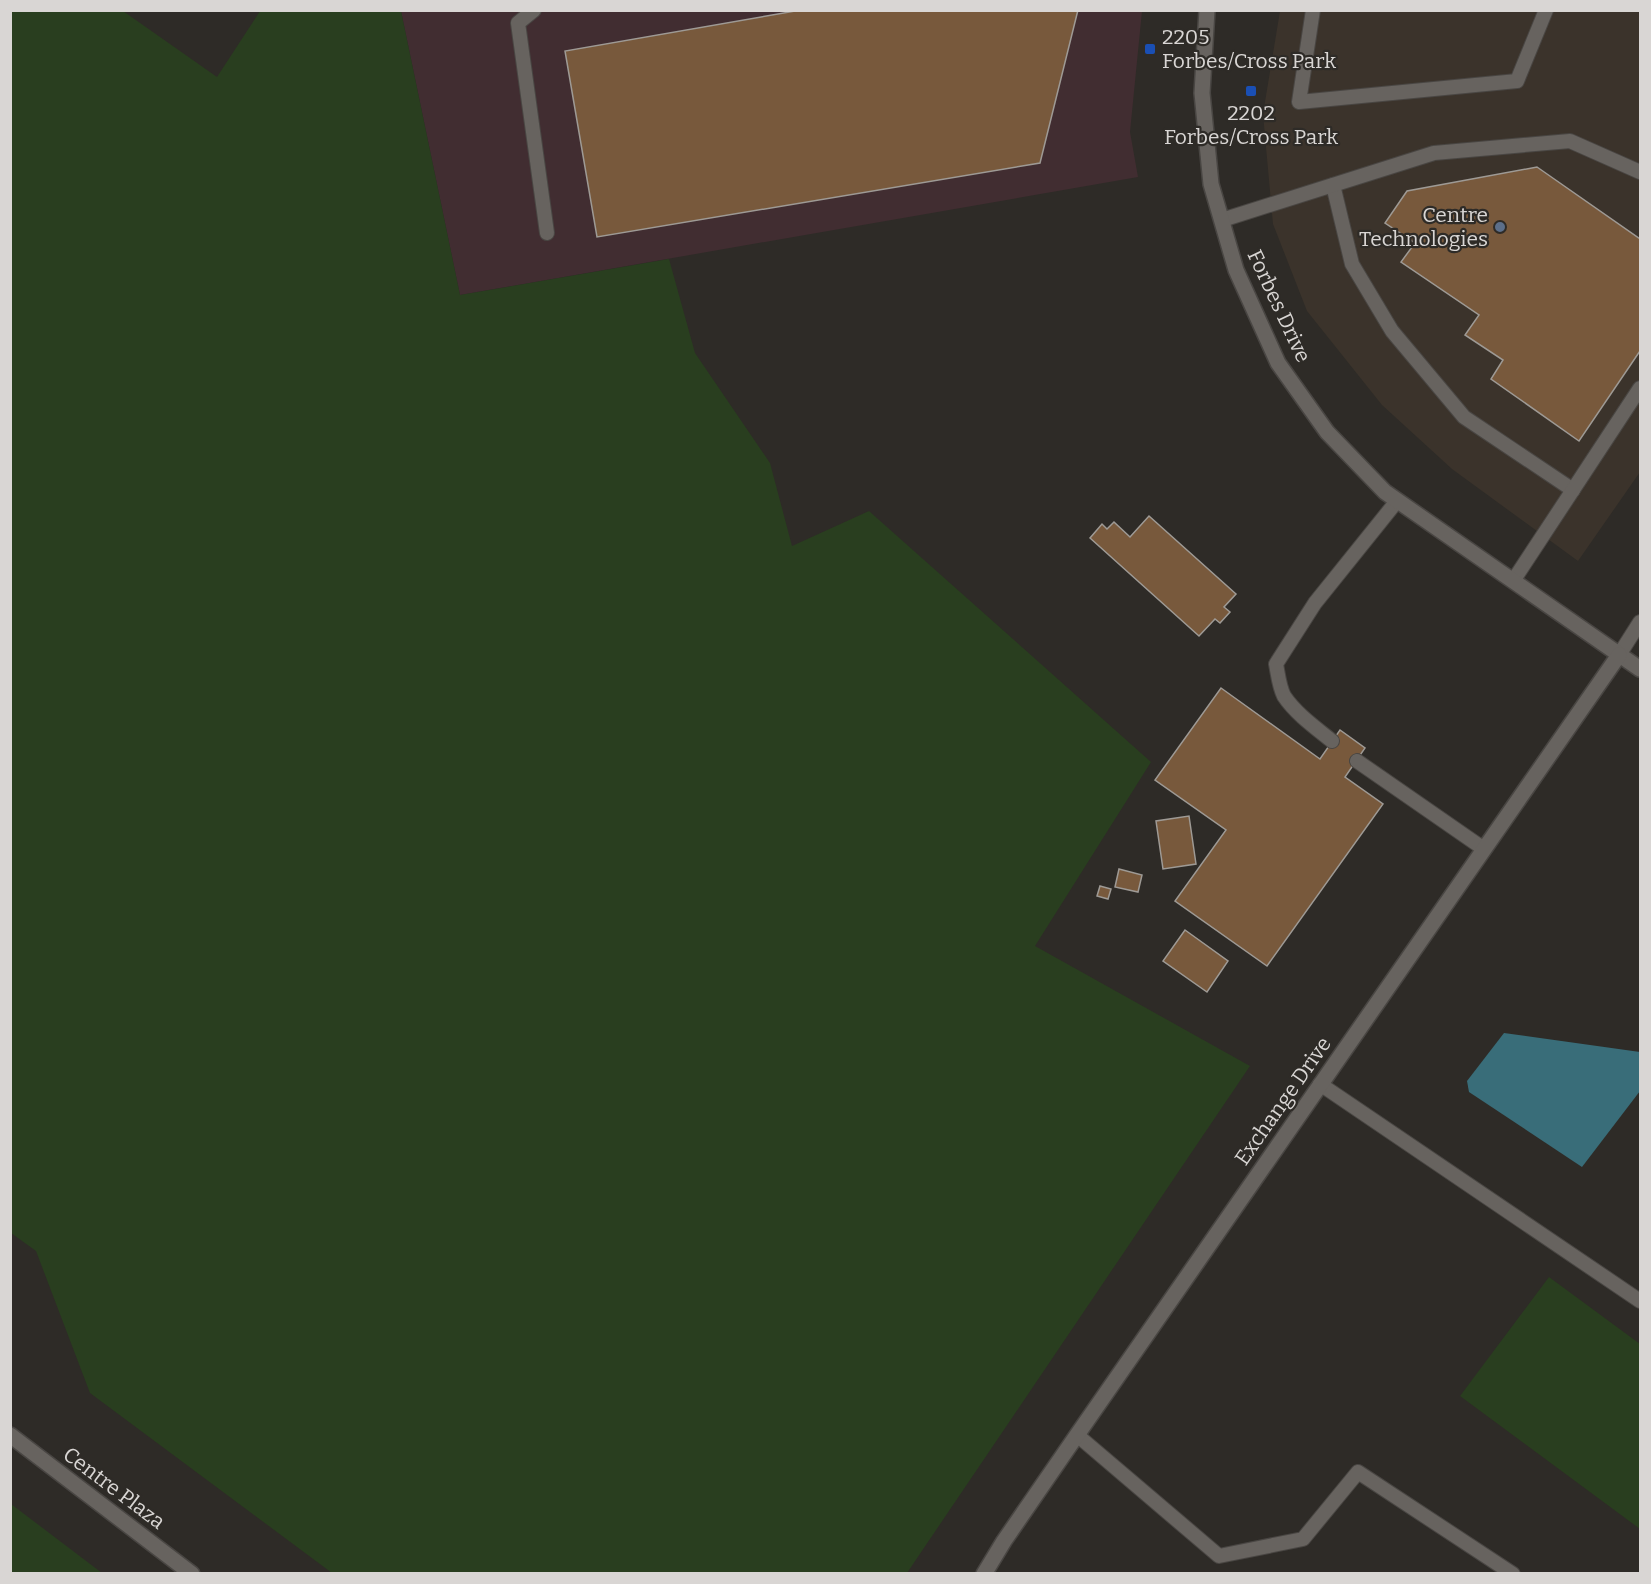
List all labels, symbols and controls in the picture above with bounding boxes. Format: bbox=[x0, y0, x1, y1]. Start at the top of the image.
place label: 2205 Forbes/Cross Park bbox=[1162, 24, 1336, 74]
marker: 2205 Forbes/Cross Park bbox=[1143, 42, 1157, 56]
marker: 2202 Forbes/Cross Park bbox=[1244, 84, 1258, 98]
place label: 2202 Forbes/Cross Park bbox=[1164, 100, 1338, 150]
place label: Centre Technologies bbox=[1359, 202, 1488, 252]
marker: Centre Technologies bbox=[1493, 220, 1507, 234]
street label: Forbes Drive bbox=[1242, 245, 1316, 367]
street label: Exchange Drive bbox=[1229, 1032, 1337, 1170]
street label: Centre Plaza bbox=[58, 1441, 171, 1535]

